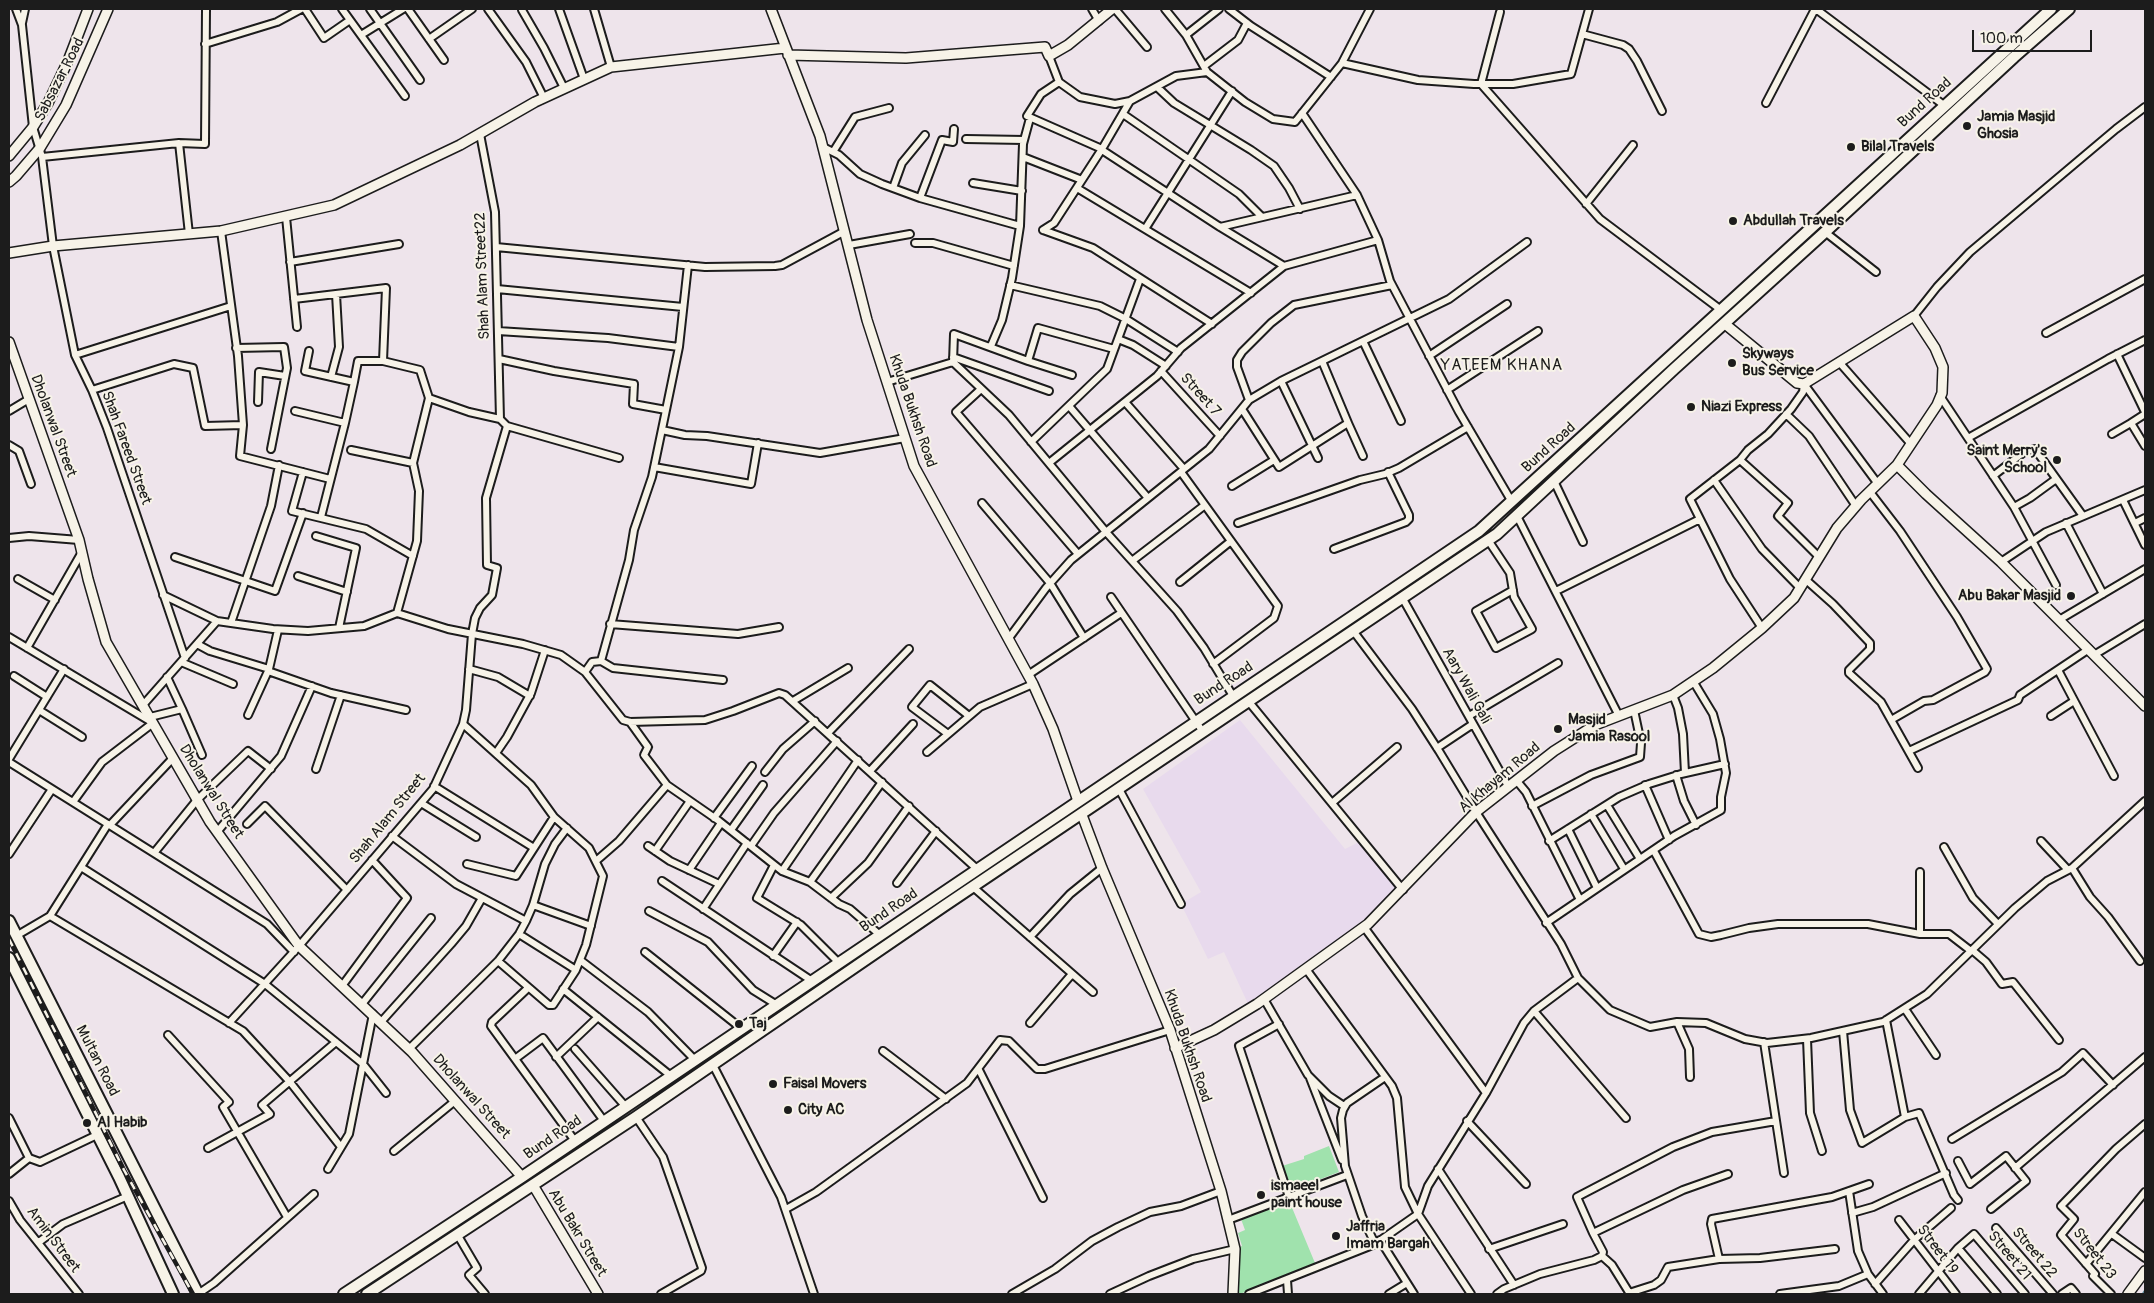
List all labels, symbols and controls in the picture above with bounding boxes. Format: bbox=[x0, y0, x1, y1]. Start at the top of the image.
scale bar bbox=[1974, 20, 2094, 52]
text: 100 m bbox=[1980, 29, 2023, 48]
street label: Sabsazar Road bbox=[31, 35, 89, 125]
street label: Bund Road bbox=[1894, 74, 1956, 132]
place label: Jamia Masjid Ghosia bbox=[1977, 108, 2055, 143]
marker: Jamia Masjid Ghosia bbox=[1961, 120, 1973, 132]
place label: Bilal Travels bbox=[1861, 138, 1934, 156]
marker: Bilal Travels bbox=[1845, 141, 1857, 153]
street label: Shah Alam Street22 bbox=[472, 212, 494, 340]
place label: Abdullah Travels bbox=[1743, 212, 1844, 230]
marker: Abdullah Travels bbox=[1727, 215, 1739, 227]
place label: Skyways Bus Service bbox=[1742, 345, 1814, 380]
street label: Khuda Bukhsh Road bbox=[884, 352, 940, 470]
district label: YATEEM KHANA bbox=[1439, 356, 1565, 376]
marker: Skyways Bus Service bbox=[1726, 357, 1738, 369]
street label: Street 7 bbox=[1176, 370, 1224, 420]
street label: Dholanwal Street bbox=[26, 372, 80, 480]
street label: Shah Fareed Street bbox=[97, 389, 155, 507]
place label: Niazi Express bbox=[1701, 398, 1782, 416]
marker: Niazi Express bbox=[1685, 401, 1697, 413]
street label: Bund Road bbox=[1518, 419, 1580, 477]
place label: Saint Merry's School bbox=[1966, 442, 2047, 477]
marker: Saint Merry's School bbox=[2051, 454, 2063, 466]
place label: Abu Bakar Masjid bbox=[1958, 587, 2061, 605]
marker: Abu Bakar Masjid bbox=[2065, 590, 2077, 602]
street label: Aary Wali Gali bbox=[1438, 645, 1494, 727]
street label: Bund Road bbox=[1191, 658, 1257, 710]
place label: Masjid Jamia Rasool bbox=[1568, 711, 1650, 746]
marker: Masjid Jamia Rasool bbox=[1552, 723, 1564, 735]
street label: Al Khayam Road bbox=[1456, 739, 1544, 817]
street label: Dholanwal Street bbox=[175, 742, 247, 842]
street label: Shah Alam Street bbox=[346, 770, 430, 868]
street label: Bund Road bbox=[857, 885, 921, 937]
street label: Khuda Bukhsh Road bbox=[1159, 987, 1215, 1105]
place label: Taj bbox=[749, 1015, 767, 1033]
marker: Taj bbox=[733, 1018, 745, 1030]
street label: Multan Road bbox=[71, 1022, 123, 1100]
street label: Dholanwal Street bbox=[428, 1051, 514, 1143]
place label: Faisal Movers bbox=[783, 1075, 866, 1093]
marker: Faisal Movers bbox=[767, 1078, 779, 1090]
place label: City AC bbox=[798, 1101, 845, 1119]
marker: City AC bbox=[782, 1104, 794, 1116]
street label: Bund Road bbox=[521, 1112, 585, 1164]
place label: Al Habib bbox=[97, 1114, 147, 1132]
marker: Al Habib bbox=[81, 1117, 93, 1129]
place label: ismaeel paint house bbox=[1271, 1177, 1342, 1212]
street label: Abu Bakr Street bbox=[544, 1186, 610, 1280]
marker: ismaeel paint house bbox=[1255, 1189, 1267, 1201]
street label: Amin Street bbox=[22, 1204, 84, 1276]
place label: Jaffria Imam Bargah bbox=[1346, 1218, 1429, 1253]
street label: Street 19 bbox=[1913, 1222, 1961, 1278]
street label: Street 22 bbox=[2008, 1224, 2060, 1282]
street label: Street 23 bbox=[2068, 1225, 2120, 1283]
street label: Street 21 bbox=[1983, 1228, 2035, 1284]
marker: Jaffria Imam Bargah bbox=[1330, 1230, 1342, 1242]

